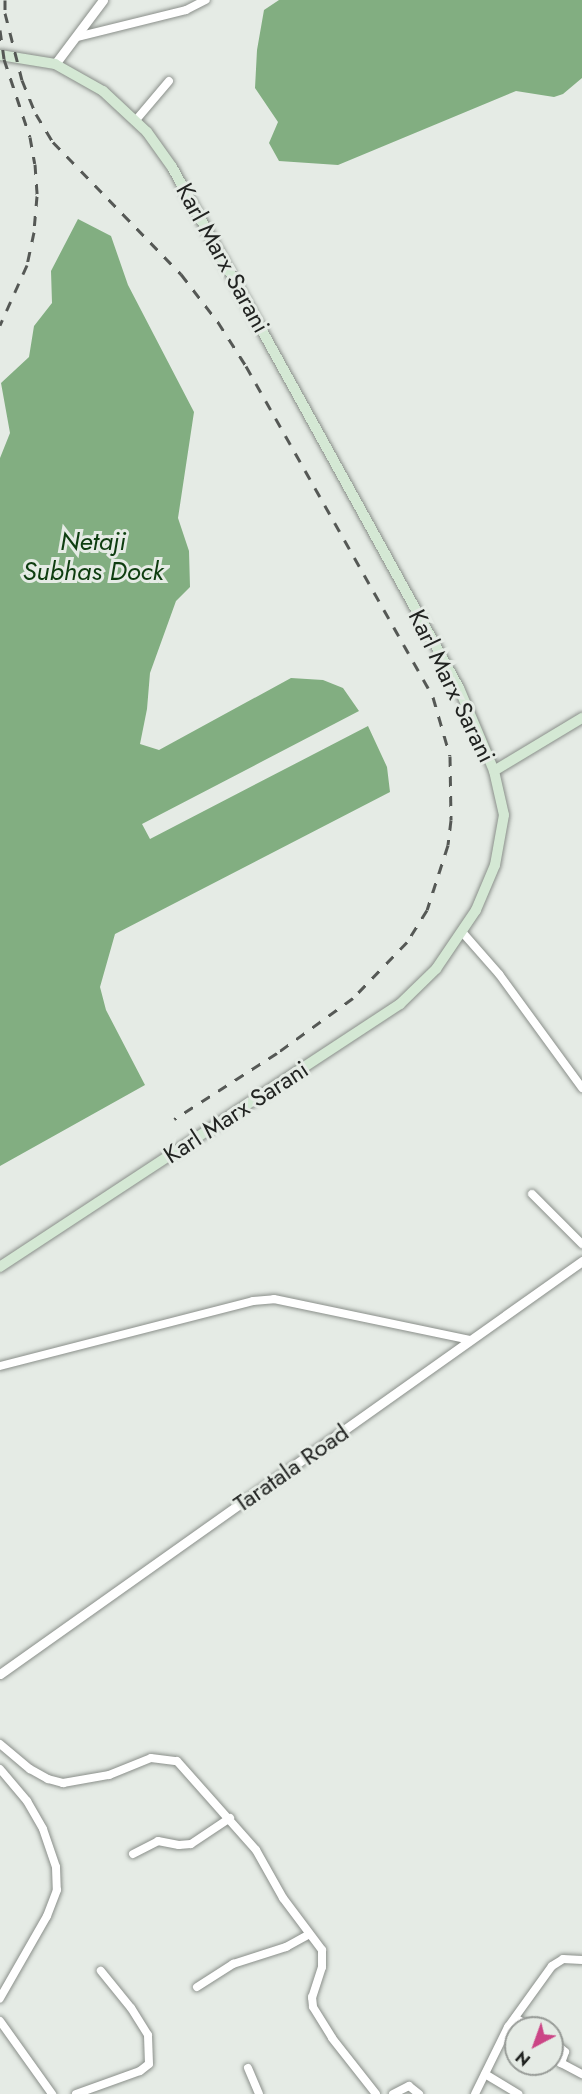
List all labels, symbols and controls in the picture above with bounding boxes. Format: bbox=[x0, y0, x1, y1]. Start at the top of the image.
street label: Karl Marx Sarani bbox=[170, 178, 276, 338]
water label: Netaji Subhas Dock bbox=[22, 526, 164, 588]
street label: Karl Marx Sarani bbox=[403, 605, 501, 767]
street label: Karl Marx Sarani bbox=[158, 1055, 314, 1169]
street label: Taratala Road bbox=[228, 1418, 354, 1518]
north arrow bbox=[504, 2016, 564, 2076]
text: N bbox=[511, 2046, 536, 2071]

